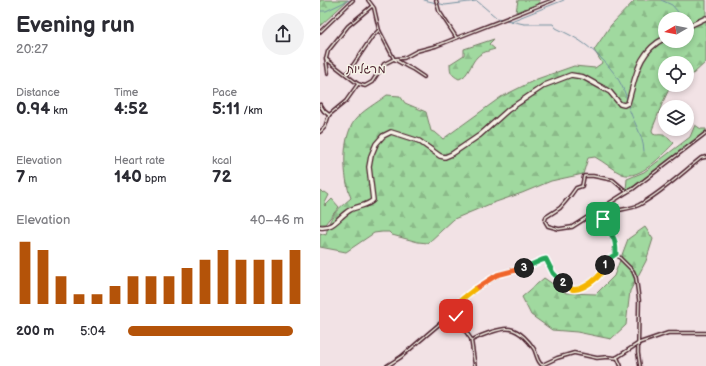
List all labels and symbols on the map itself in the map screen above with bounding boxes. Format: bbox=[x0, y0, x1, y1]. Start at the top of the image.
north arrow bbox=[658, 12, 694, 48]
district label: מרגליות bbox=[345, 62, 386, 77]
pin bbox=[586, 202, 620, 236]
pin: 1 bbox=[595, 255, 615, 275]
pin: 3 bbox=[514, 258, 534, 278]
pin: 2 bbox=[553, 273, 573, 293]
pin bbox=[439, 299, 473, 333]

